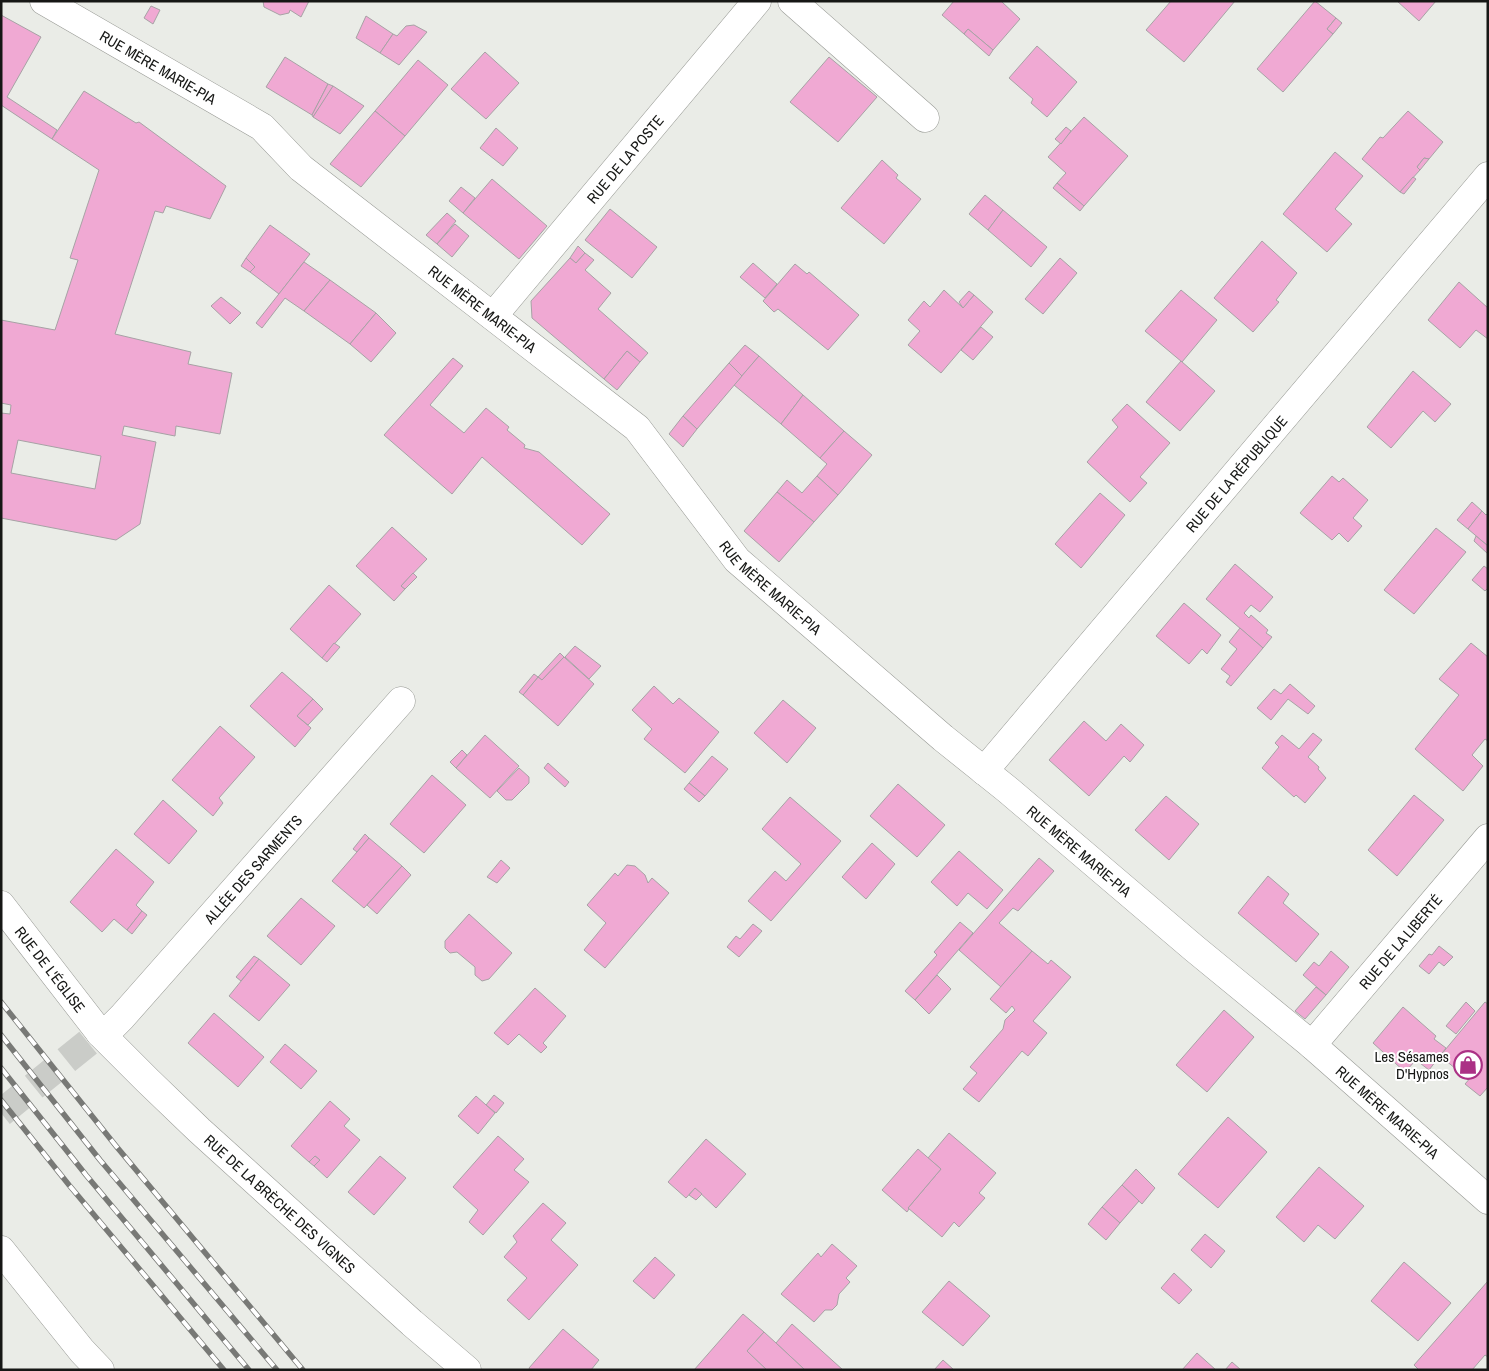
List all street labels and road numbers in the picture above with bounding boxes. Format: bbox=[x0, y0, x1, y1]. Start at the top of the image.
street label: RUE MÈRE MARIE-PIA bbox=[96, 25, 221, 109]
street label: RUE DE LA POSTE bbox=[581, 110, 668, 208]
street label: RUE MÈRE MARIE-PIA bbox=[424, 260, 542, 358]
street label: RUE DE LA RÉPUBLIQUE bbox=[1181, 410, 1292, 536]
street label: RUE MÈRE MARIE-PIA bbox=[715, 536, 827, 640]
street label: RUE MÈRE MARIE-PIA bbox=[1023, 800, 1137, 902]
street label: ALLÉE DES SARMENTS bbox=[198, 810, 307, 929]
street label: RUE DE LA LIBERTÉ bbox=[1354, 889, 1447, 993]
street label: RUE DE L'ÉGLISE bbox=[11, 922, 91, 1016]
street label: RUE MÈRE MARIE-PIA bbox=[1331, 1060, 1445, 1163]
street label: RUE DE LA BRÈCHE DES VIGNES bbox=[200, 1129, 361, 1278]

